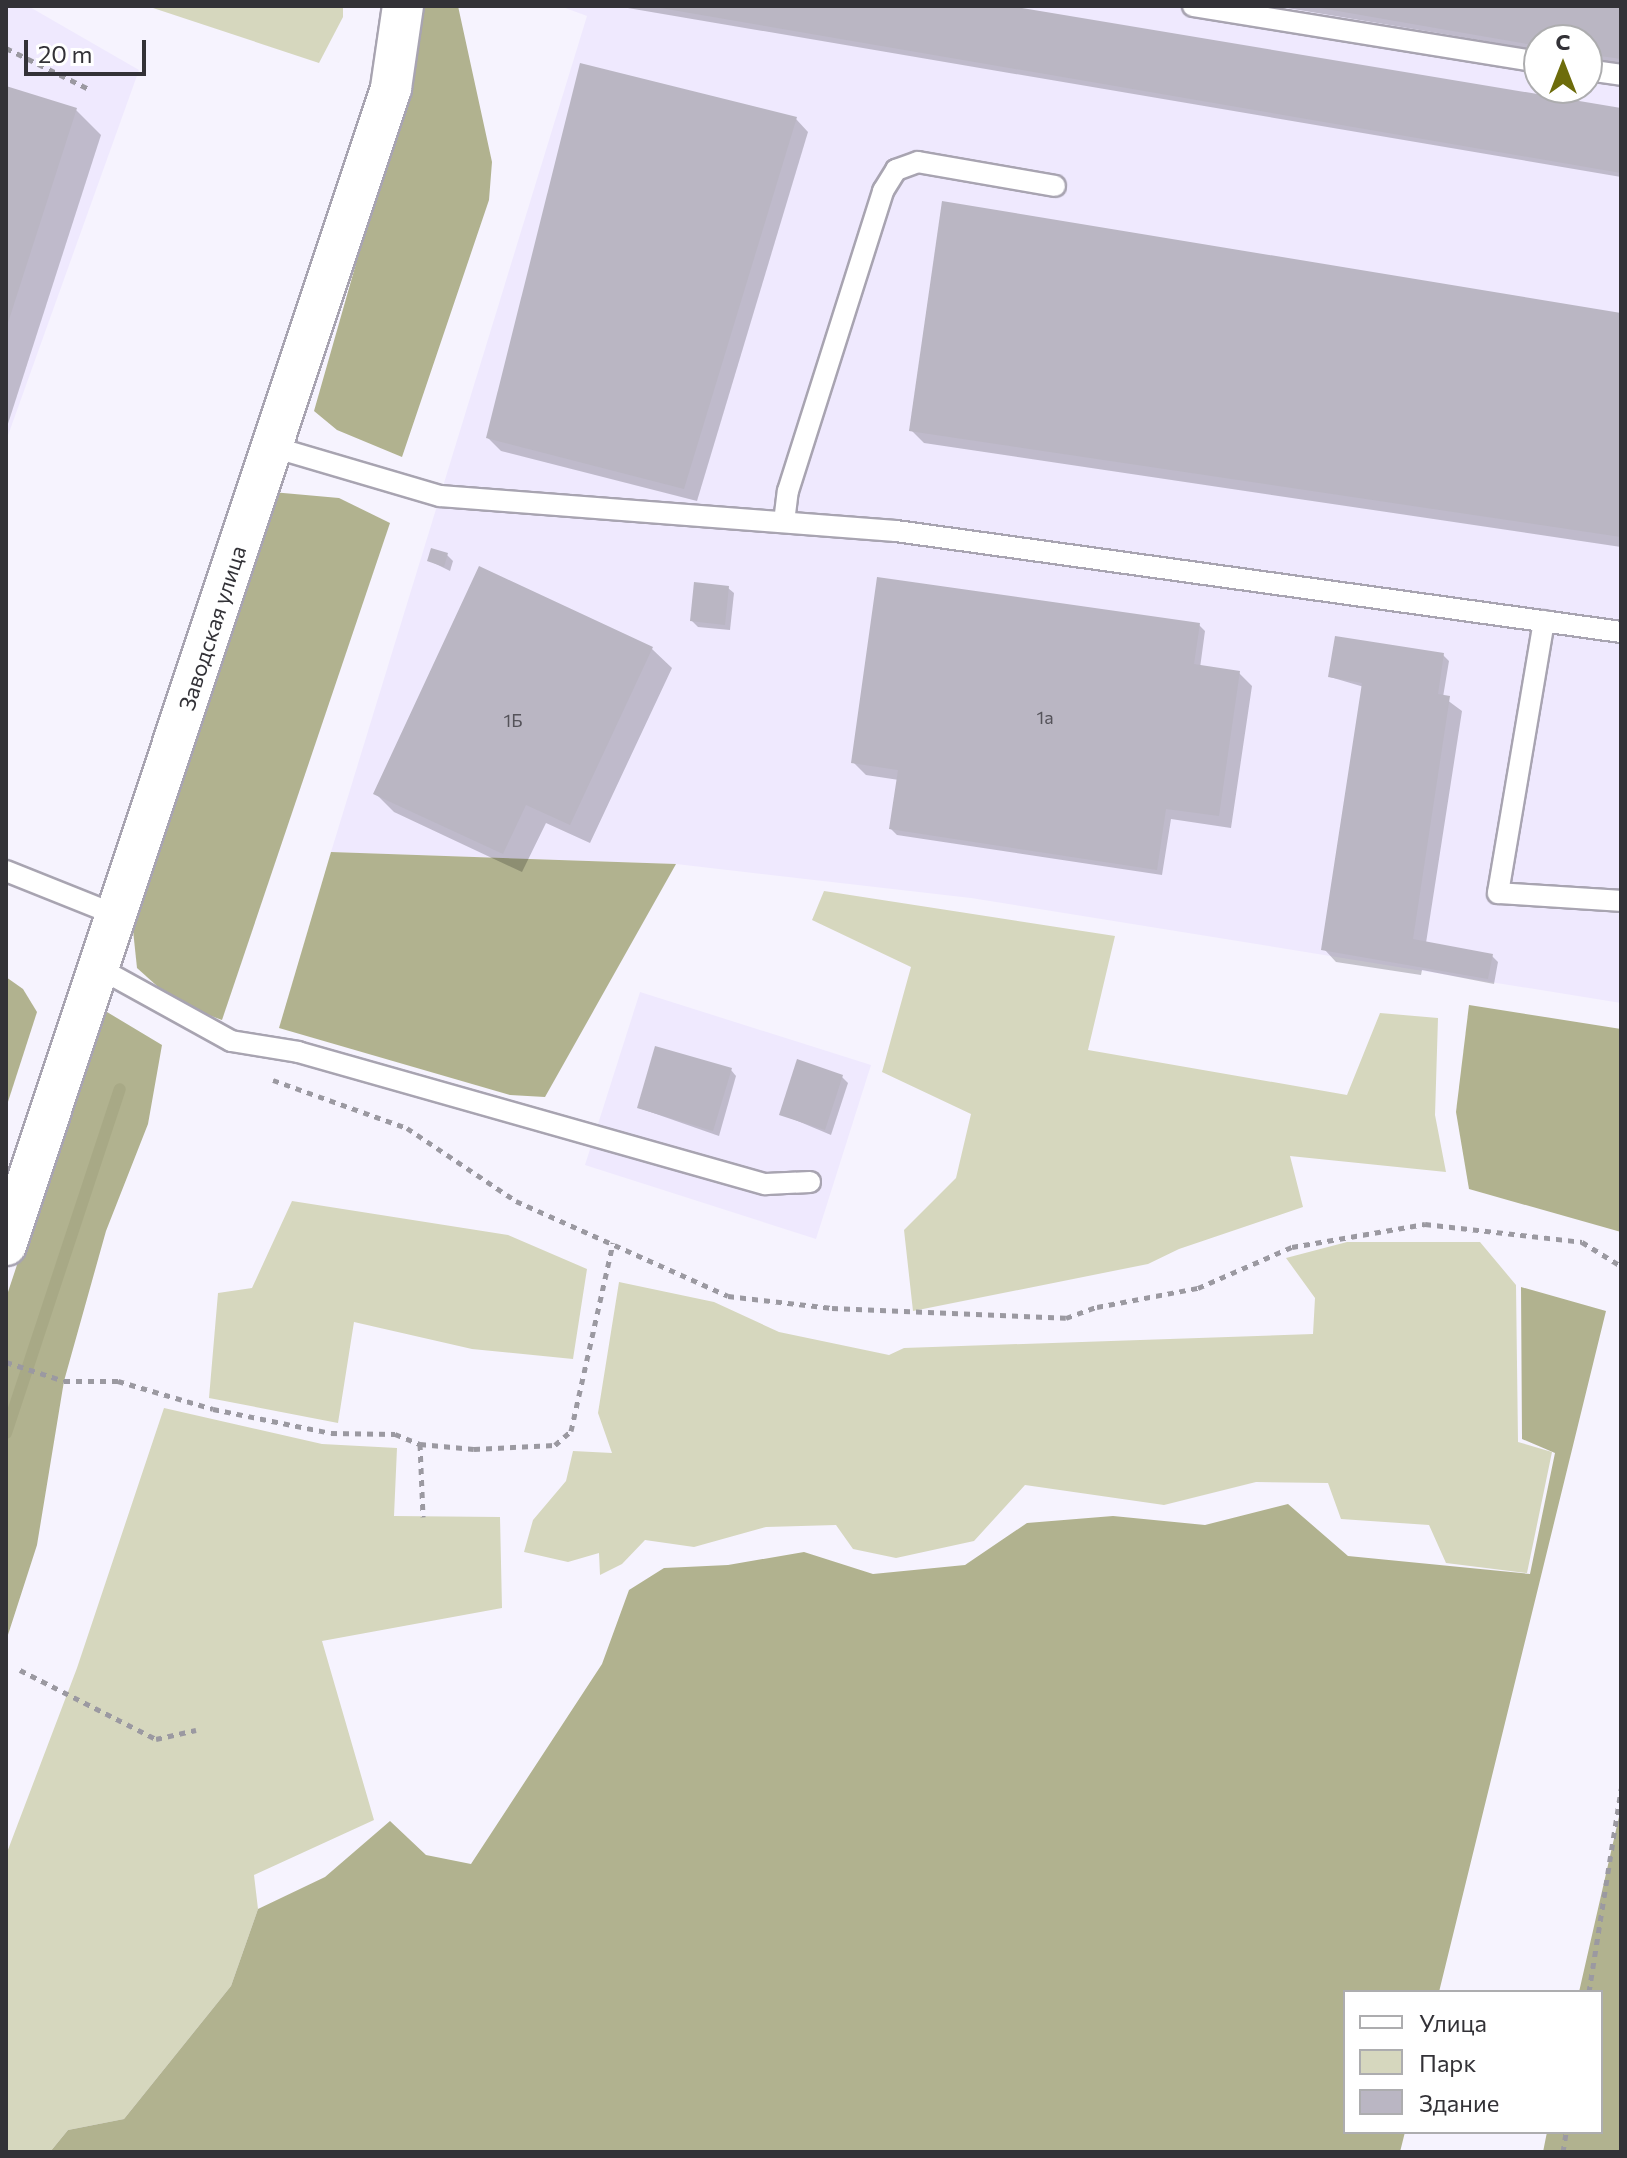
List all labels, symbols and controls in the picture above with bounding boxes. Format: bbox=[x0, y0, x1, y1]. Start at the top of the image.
scale bar bbox=[28, 24, 150, 74]
north arrow bbox=[1523, 24, 1603, 104]
text: С bbox=[1555, 28, 1571, 55]
text: 20 m bbox=[38, 39, 92, 68]
street label: Заводская улица bbox=[173, 542, 251, 714]
house number: 1а bbox=[1036, 706, 1054, 728]
house number: 1Б bbox=[504, 709, 522, 731]
legend bbox=[1343, 1990, 1603, 2134]
text: Улица bbox=[1419, 2008, 1487, 2037]
text: Парк bbox=[1419, 2048, 1476, 2077]
text: Здание bbox=[1419, 2088, 1499, 2117]

